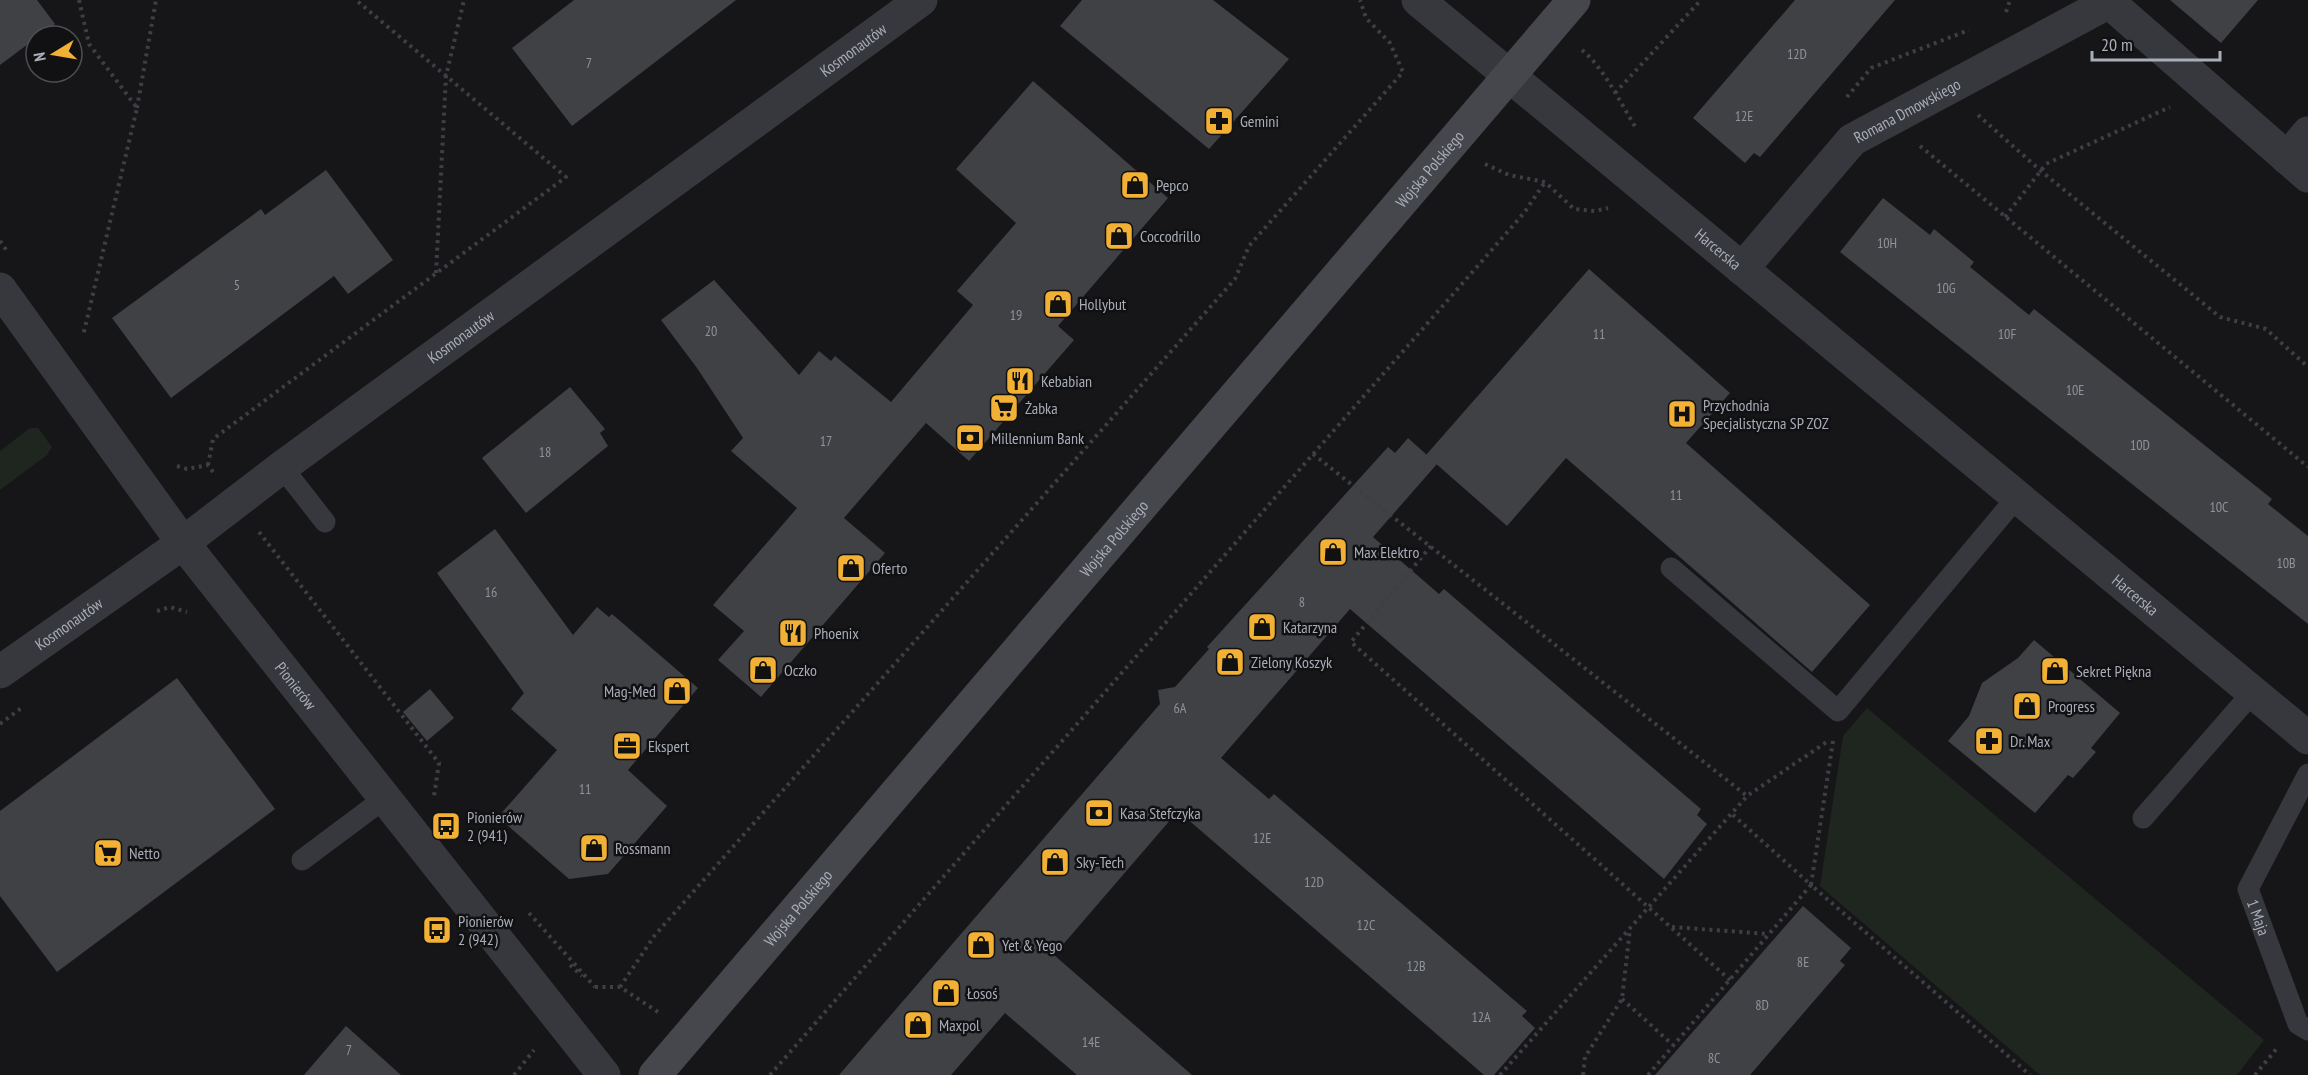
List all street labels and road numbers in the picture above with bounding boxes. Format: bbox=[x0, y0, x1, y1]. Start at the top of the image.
street label: Kosmonautów bbox=[816, 18, 891, 81]
street label: Romana Dmowskiego bbox=[1850, 74, 1964, 147]
street label: Wojska Polskiego bbox=[1391, 126, 1468, 212]
street label: Harcerska bbox=[1691, 224, 1745, 274]
street label: Kosmonautów bbox=[423, 305, 498, 367]
street label: Wojska Polskiego bbox=[1075, 496, 1152, 581]
street label: Harcerska bbox=[2108, 570, 2163, 620]
street label: Kosmonautów bbox=[31, 593, 107, 654]
street label: Pionierów bbox=[271, 658, 321, 714]
street label: Wojska Polskiego bbox=[760, 865, 836, 950]
street label: 1 Maja bbox=[2243, 897, 2274, 938]

